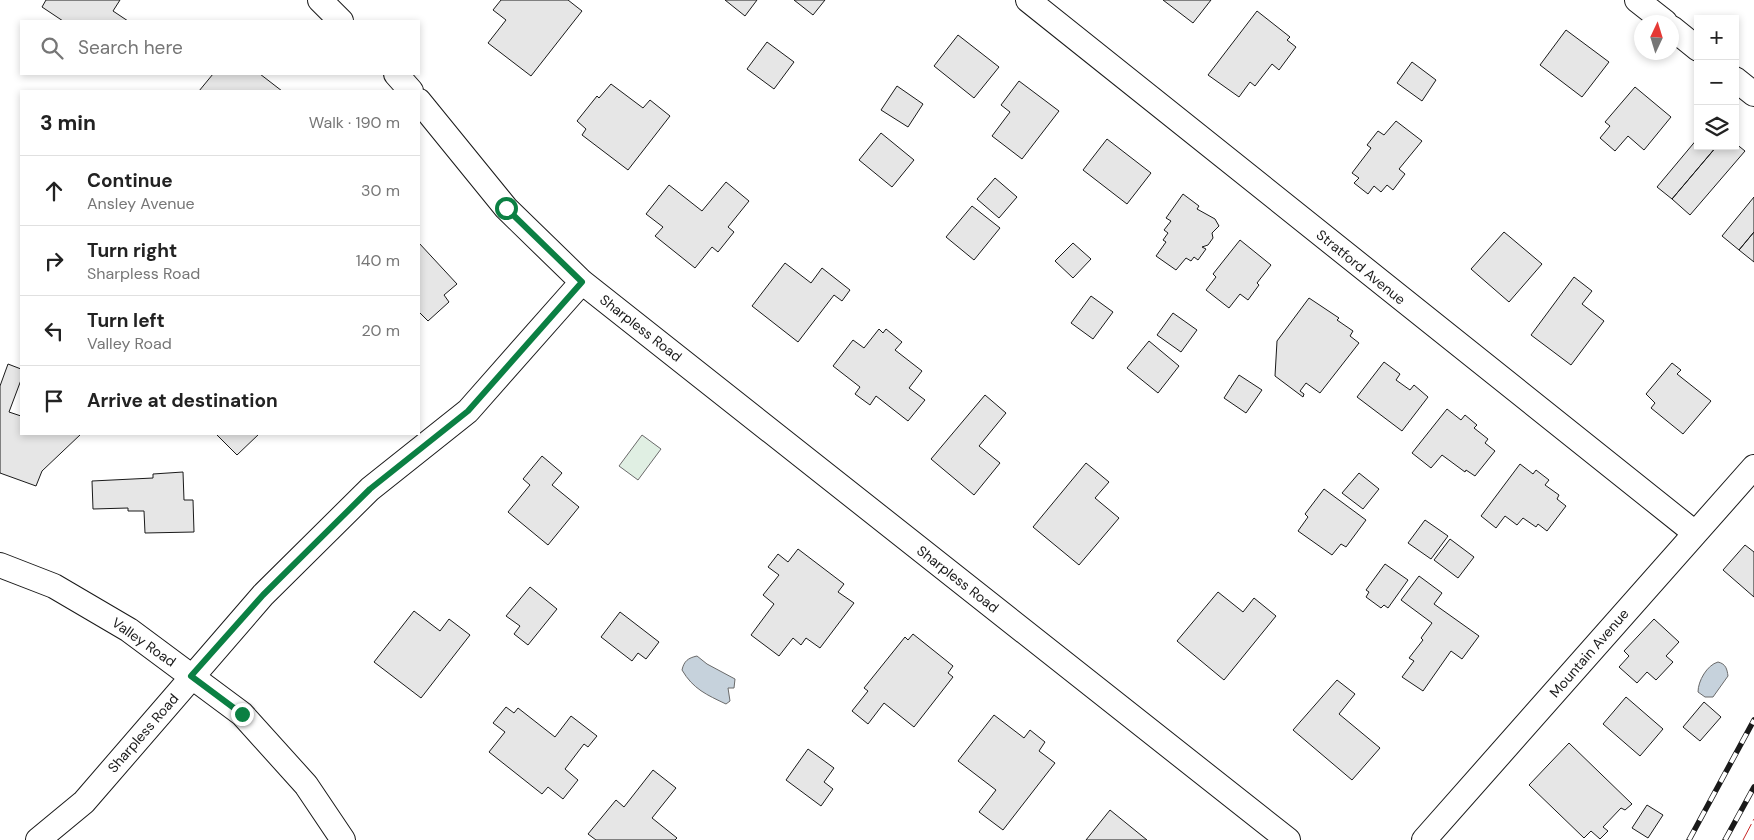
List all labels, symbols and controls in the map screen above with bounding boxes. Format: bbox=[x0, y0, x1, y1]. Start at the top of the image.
north arrow bbox=[1634, 15, 1679, 60]
map controls bbox=[1694, 15, 1739, 150]
button: + bbox=[1694, 15, 1739, 60]
search box bbox=[20, 20, 420, 75]
icon: search bbox=[38, 34, 66, 62]
text: Search here bbox=[78, 35, 183, 60]
button: − bbox=[1694, 60, 1739, 105]
button: layers bbox=[1694, 105, 1739, 150]
text: 3 min bbox=[40, 109, 96, 137]
text: Walk · 190 m bbox=[309, 112, 400, 133]
text: Continue bbox=[87, 168, 173, 193]
icon: ahead bbox=[40, 177, 68, 205]
text: 30 m bbox=[361, 180, 400, 201]
text: Ansley Avenue bbox=[87, 193, 195, 214]
route start bbox=[495, 197, 518, 220]
street label: Stratford Avenue bbox=[1313, 226, 1409, 308]
text: Turn right bbox=[87, 238, 177, 263]
icon: right bbox=[40, 247, 68, 275]
text: 140 m bbox=[356, 250, 400, 271]
text: Sharpless Road bbox=[87, 263, 200, 284]
street label: Sharpless Road bbox=[596, 290, 686, 366]
text: Turn left bbox=[87, 308, 165, 333]
icon: left bbox=[40, 317, 68, 345]
text: 20 m bbox=[361, 320, 400, 341]
text: Valley Road bbox=[87, 333, 172, 354]
icon: arrive bbox=[40, 387, 68, 415]
text: Arrive at destination bbox=[87, 388, 278, 413]
street label: Sharpless Road bbox=[913, 541, 1003, 617]
street label: Mountain Avenue bbox=[1545, 605, 1633, 701]
street label: Valley Road bbox=[108, 613, 180, 671]
street label: Sharpless Road bbox=[104, 690, 182, 776]
route end bbox=[231, 703, 254, 726]

